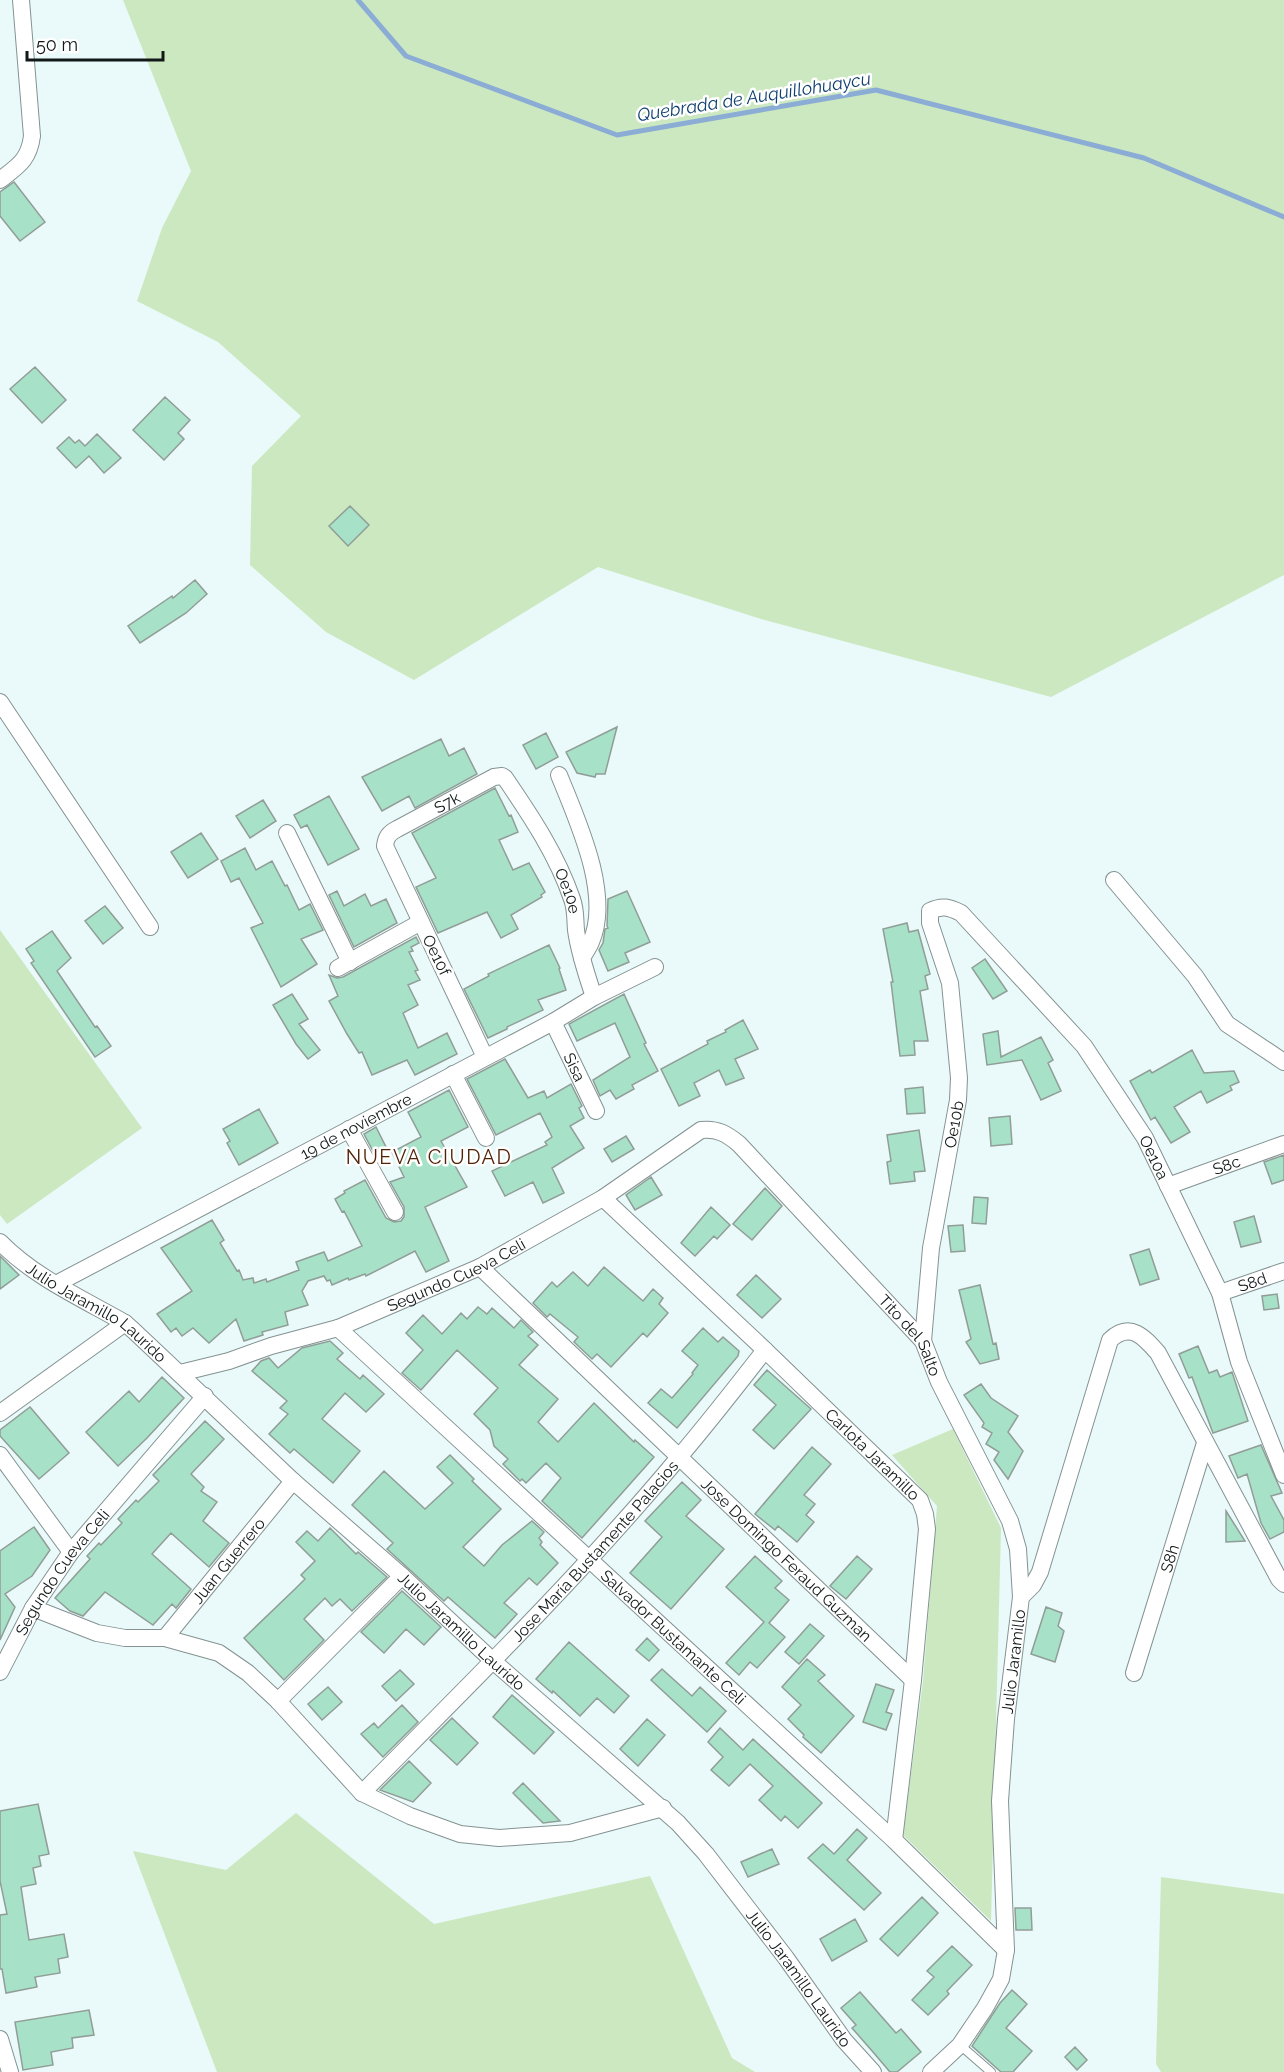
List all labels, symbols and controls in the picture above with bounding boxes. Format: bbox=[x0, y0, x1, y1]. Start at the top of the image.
scale bar bbox=[27, 24, 164, 62]
text: 50 m bbox=[36, 34, 78, 55]
water label: Quebrada de Auquillohuaycu bbox=[636, 68, 872, 125]
street label: S7k bbox=[431, 788, 464, 817]
street label: Oe10e bbox=[551, 865, 584, 915]
street label: Oe10f bbox=[419, 932, 455, 980]
street label: Sisa bbox=[559, 1050, 589, 1085]
street label: 19 de noviembre bbox=[297, 1089, 415, 1163]
street label: Oe10b bbox=[940, 1099, 968, 1150]
street label: Oe10a bbox=[1135, 1132, 1173, 1183]
district label: NUEVA CIUDAD bbox=[346, 1145, 512, 1169]
street label: S8c bbox=[1210, 1152, 1243, 1179]
street label: Segundo Cueva Celi bbox=[384, 1235, 529, 1316]
street label: Julio Jaramillo Laurido bbox=[22, 1259, 170, 1367]
street label: S8d bbox=[1235, 1269, 1269, 1296]
street label: Tito del Salto bbox=[875, 1291, 945, 1379]
street label: Carlota Jaramillo bbox=[821, 1405, 923, 1505]
street label: Jose María Bustamente Palacios bbox=[508, 1456, 682, 1646]
street label: Jose Domingo Feraud Guzman bbox=[697, 1474, 876, 1646]
street label: Segundo Cueva Celi bbox=[12, 1505, 113, 1639]
street label: Juan Guerrero bbox=[188, 1514, 269, 1607]
street label: S8h bbox=[1157, 1542, 1183, 1575]
street label: Salvador Bustamante Celi bbox=[597, 1566, 749, 1709]
street label: Julio Jaramillo Laurido bbox=[394, 1568, 529, 1695]
street label: Julio Jaramillo bbox=[998, 1608, 1029, 1715]
street label: Julio Jaramillo Laurido bbox=[742, 1906, 855, 2051]

